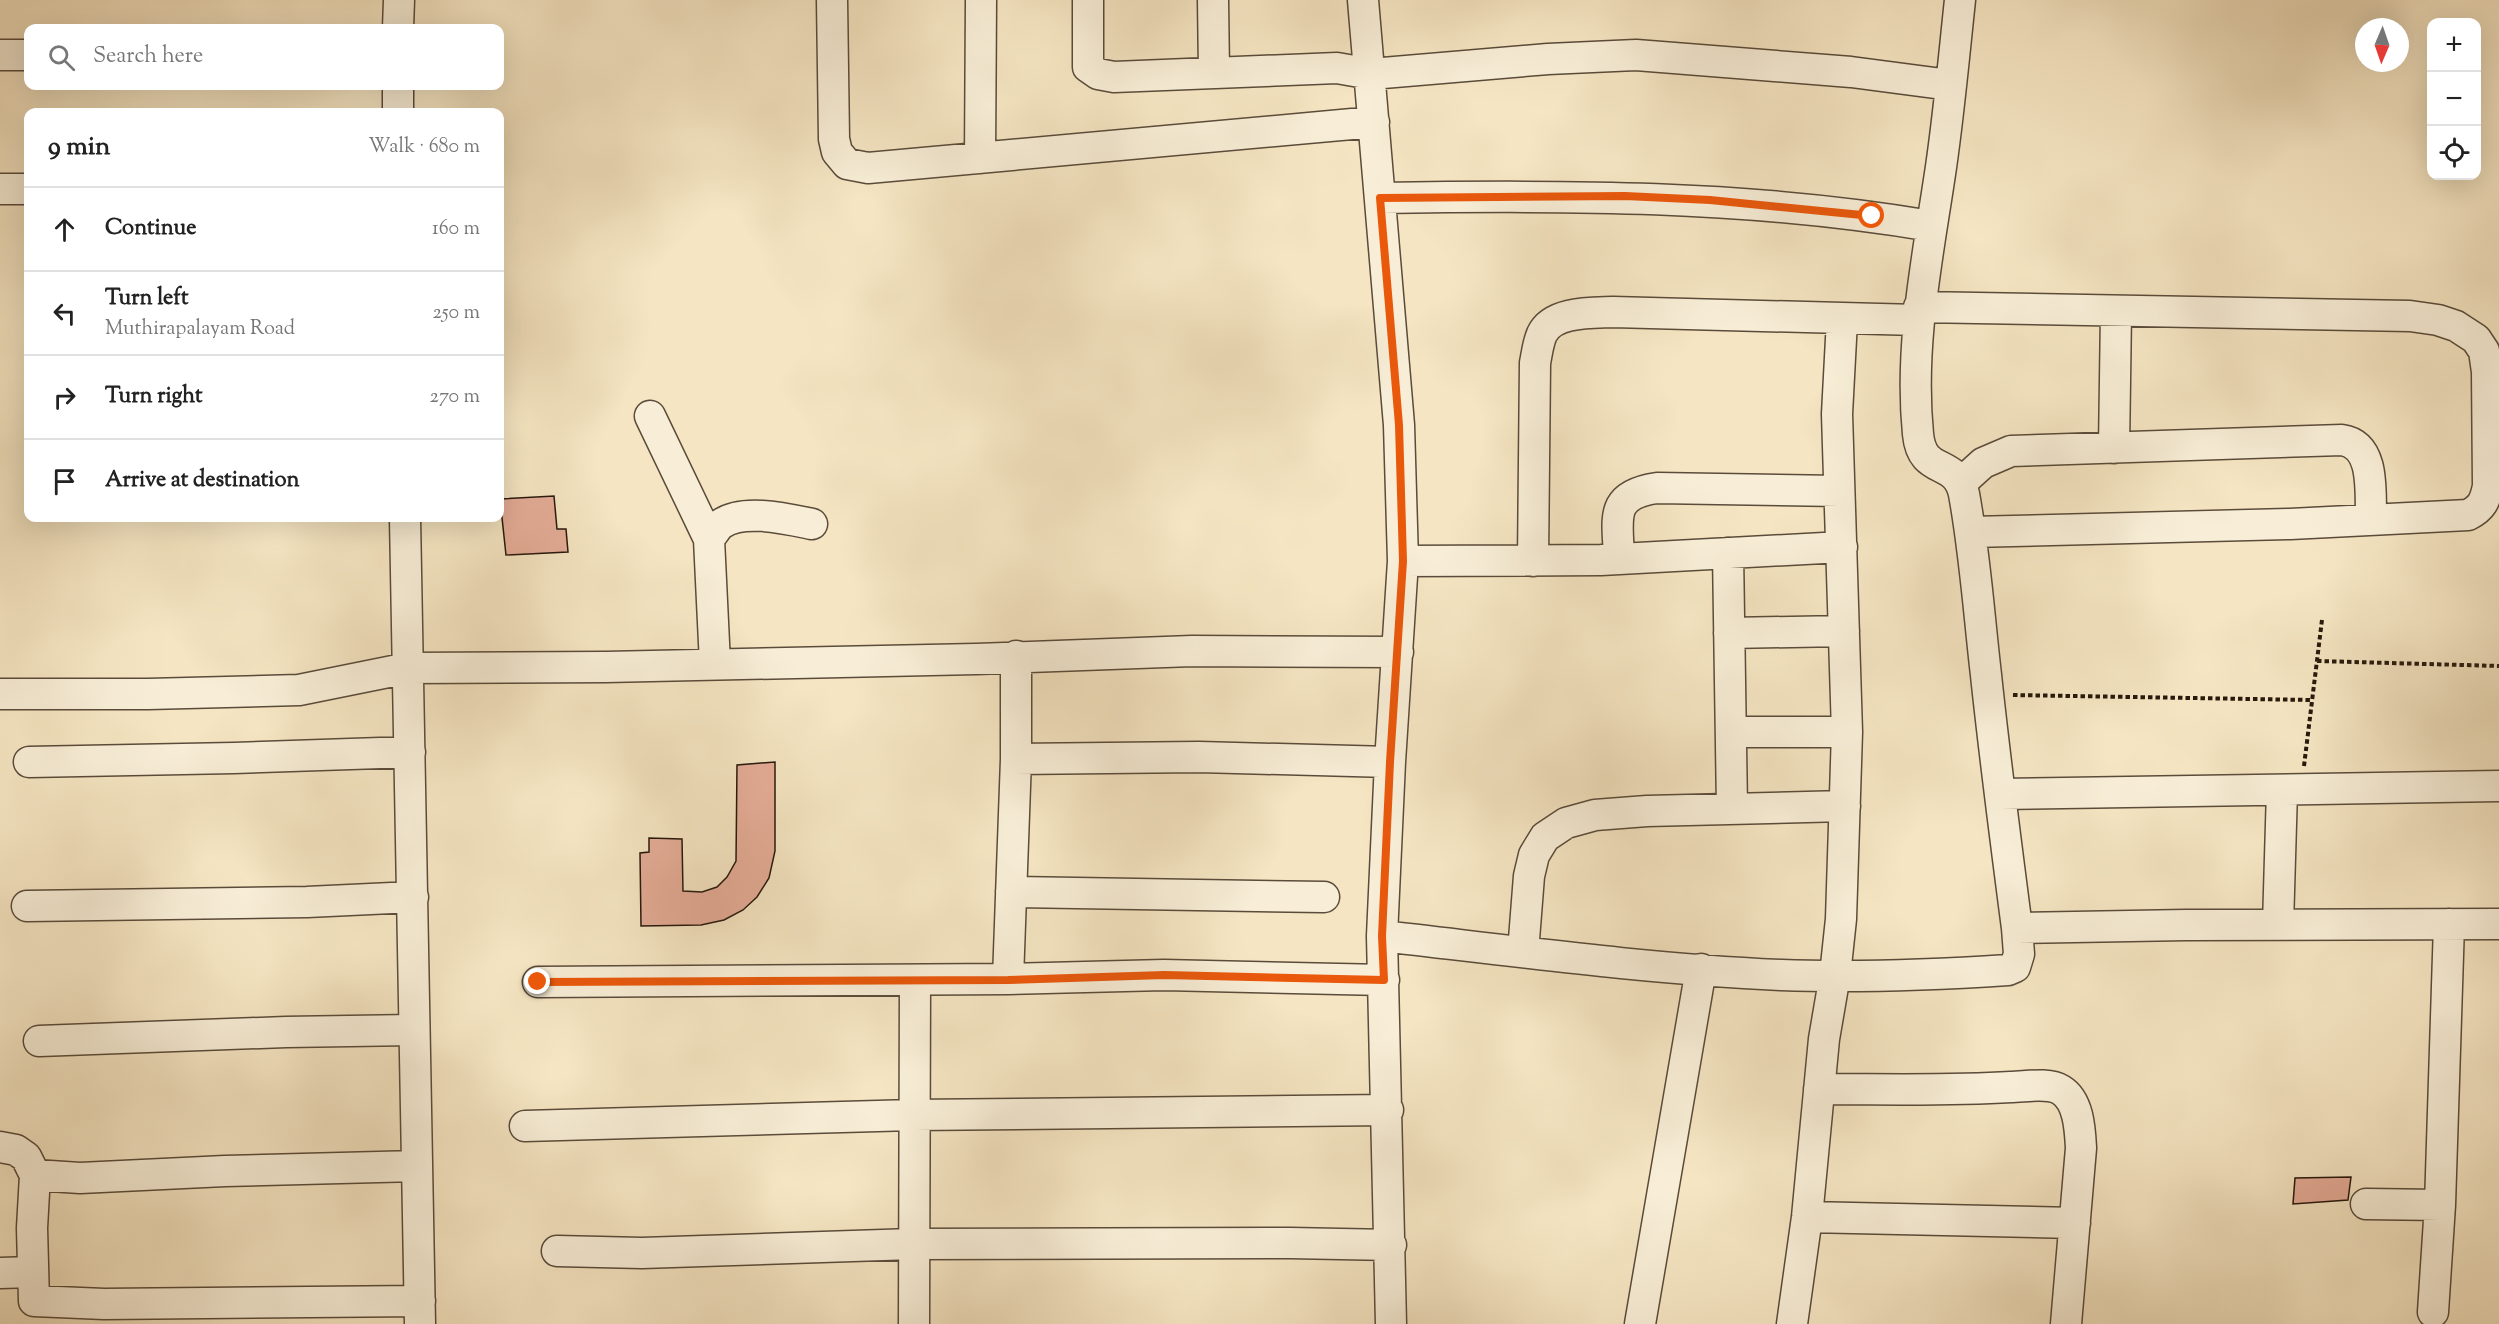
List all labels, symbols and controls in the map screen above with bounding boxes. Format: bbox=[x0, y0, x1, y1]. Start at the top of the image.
north arrow bbox=[2355, 18, 2409, 72]
map controls bbox=[2427, 18, 2481, 180]
button: + bbox=[2427, 18, 2481, 72]
search box bbox=[24, 24, 504, 90]
icon: search bbox=[45, 41, 78, 74]
text: Search here bbox=[93, 41, 203, 73]
button: − bbox=[2427, 72, 2481, 126]
button: locate bbox=[2427, 126, 2481, 180]
text: 9 min bbox=[48, 129, 110, 166]
text: Walk · 680 m bbox=[368, 133, 480, 162]
route start bbox=[1858, 202, 1884, 228]
icon: ahead bbox=[48, 213, 81, 246]
text: Continue bbox=[105, 213, 196, 245]
text: 160 m bbox=[432, 215, 480, 244]
text: Turn left bbox=[105, 283, 188, 315]
icon: left bbox=[48, 297, 81, 330]
text: 250 m bbox=[432, 299, 480, 328]
text: Muthirapalayam Road bbox=[105, 315, 295, 344]
icon: right bbox=[48, 381, 81, 414]
text: Turn right bbox=[105, 381, 202, 413]
text: 270 m bbox=[430, 383, 480, 412]
icon: arrive bbox=[48, 465, 81, 498]
text: Arrive at destination bbox=[105, 465, 300, 497]
route end bbox=[524, 968, 550, 994]

